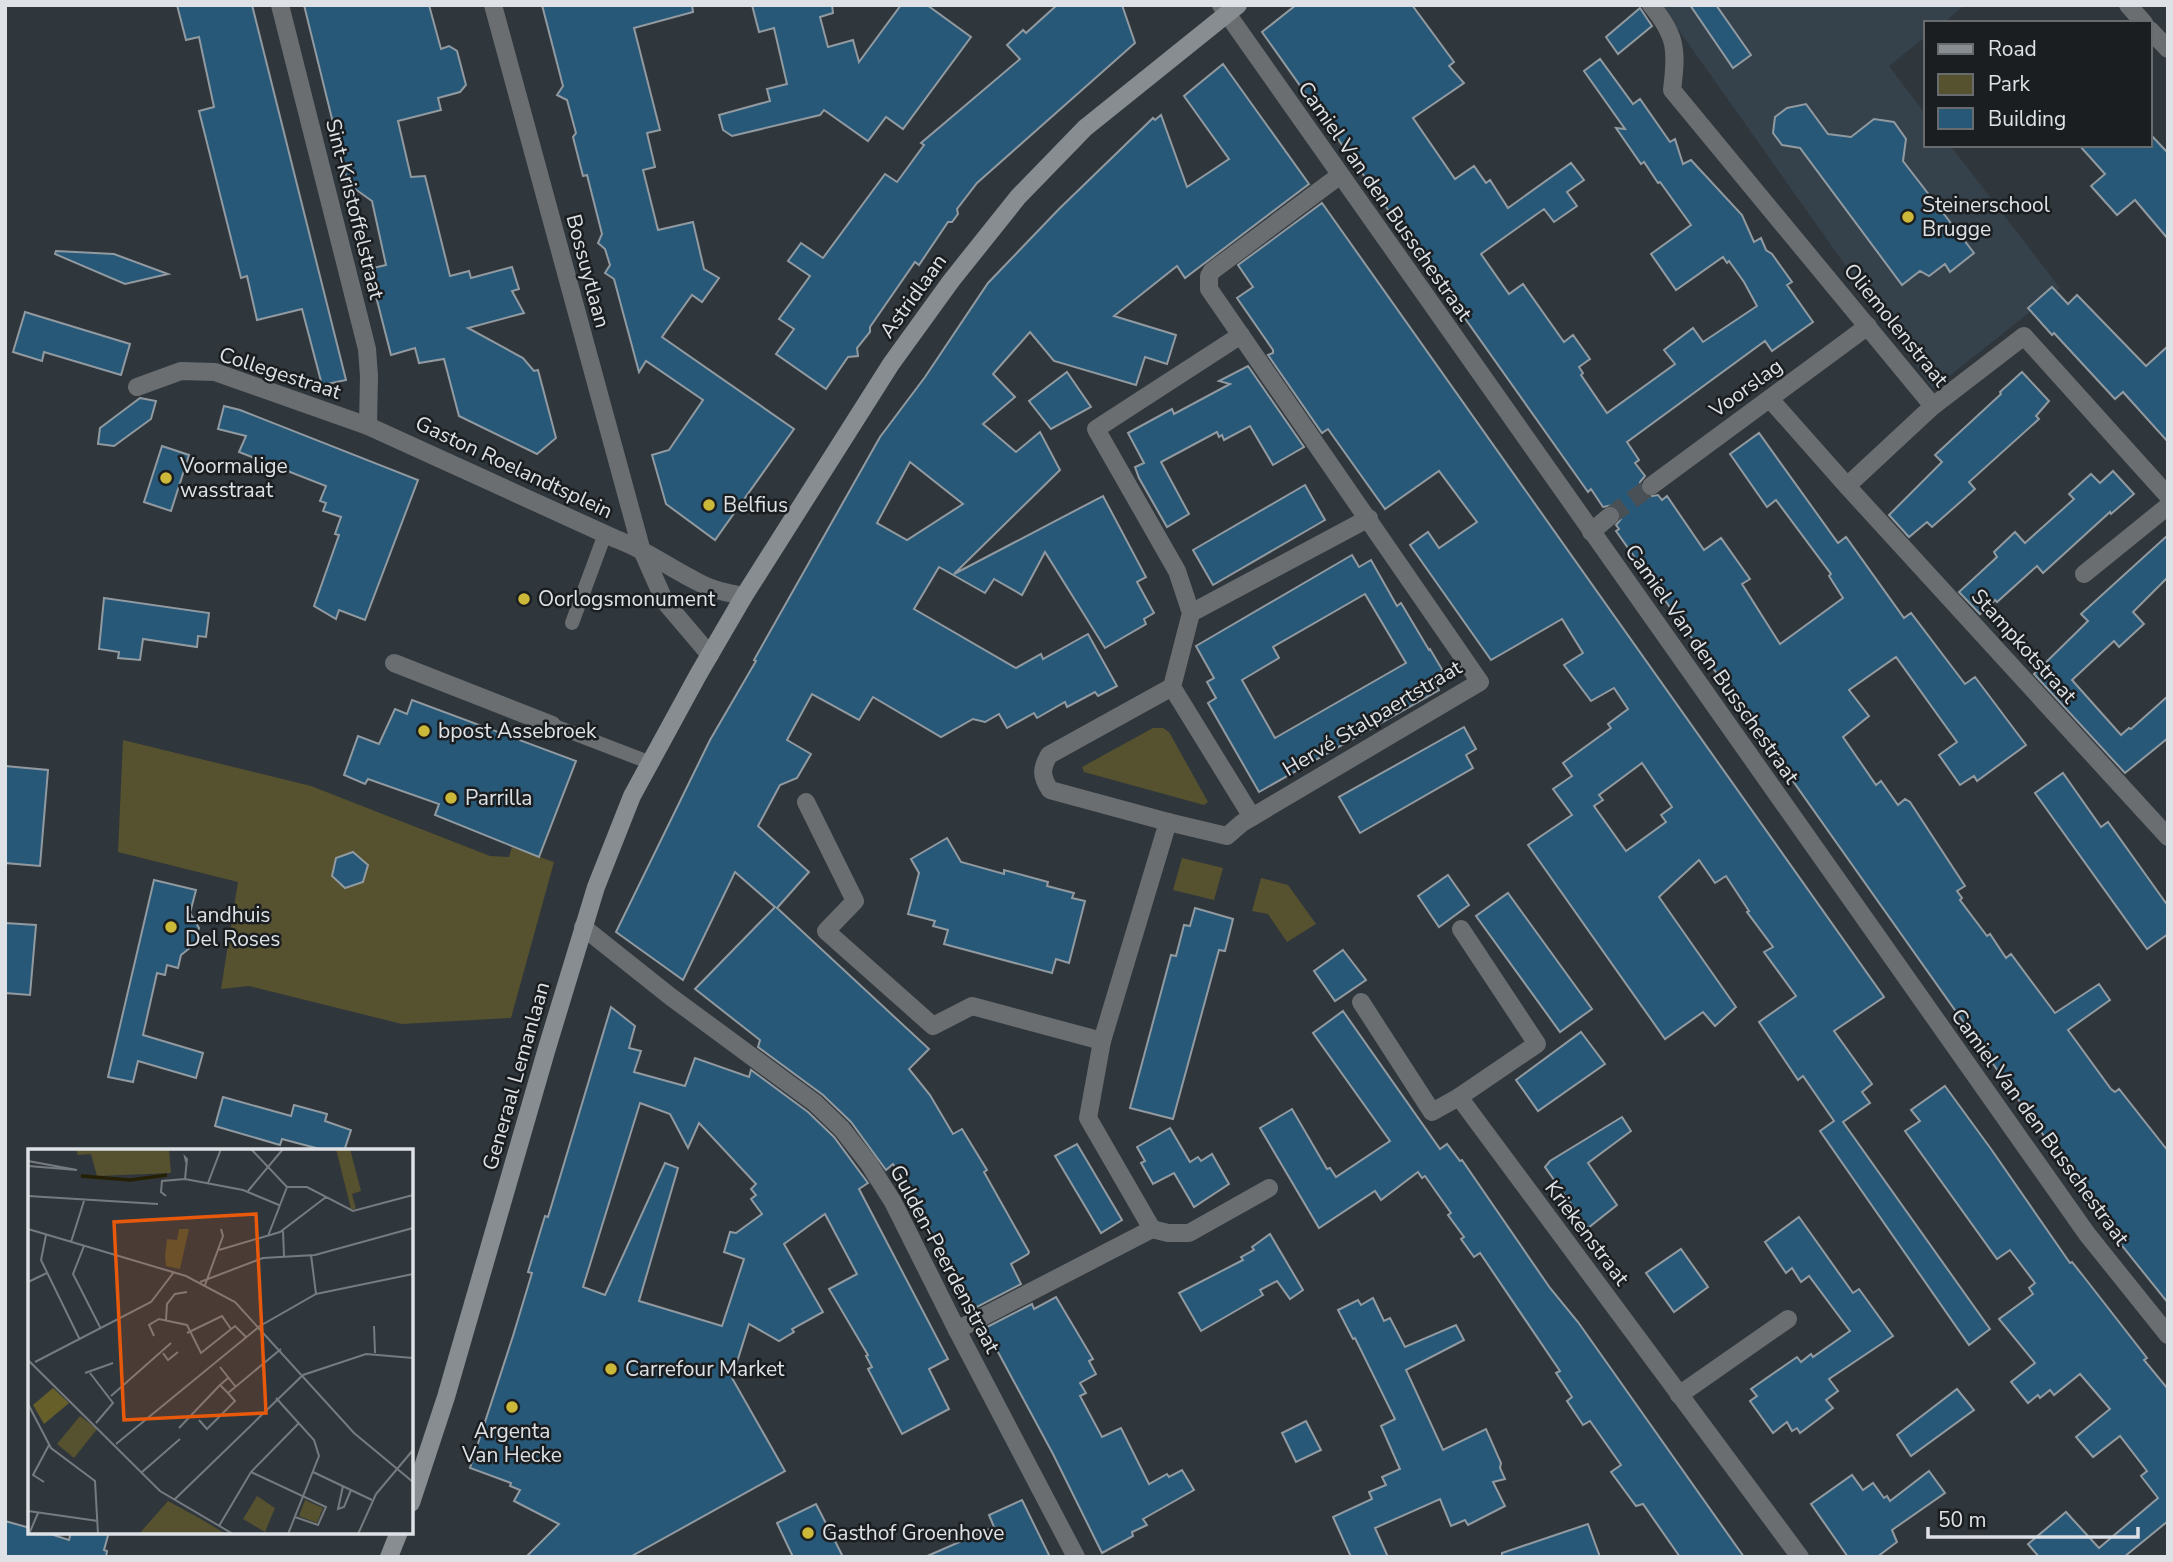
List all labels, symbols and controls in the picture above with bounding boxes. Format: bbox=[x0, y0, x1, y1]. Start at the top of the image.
legend bbox=[1924, 21, 2152, 147]
text: Road bbox=[1988, 35, 2037, 63]
text: Park bbox=[1988, 70, 2030, 98]
street label: Camiel Van den Busschestraat bbox=[1291, 76, 1479, 327]
text: Building bbox=[1988, 105, 2066, 133]
street label: Sint-Kristoffelstraat bbox=[319, 116, 391, 303]
place label: Steinerschool Brugge bbox=[1922, 191, 2051, 243]
marker: Steinerschool Brugge bbox=[1900, 209, 1916, 225]
street label: Bossuytlaan bbox=[559, 211, 617, 331]
street label: Astridlaan bbox=[873, 248, 953, 344]
street label: Oliemolenstraat bbox=[1837, 257, 1955, 393]
street label: Collegestraat bbox=[216, 340, 345, 406]
street label: Voorslag bbox=[1703, 352, 1788, 425]
street label: Gaston Roelandtsplein bbox=[411, 409, 617, 525]
place label: Voormalige wasstraat bbox=[179, 452, 288, 504]
marker: Voormalige wasstraat bbox=[158, 470, 174, 486]
place label: Belfius bbox=[723, 491, 788, 519]
marker: Belfius bbox=[701, 497, 717, 513]
street label: Camiel Van den Busschestraat bbox=[1618, 539, 1806, 790]
street label: Stampkotstraat bbox=[1965, 583, 2083, 710]
place label: Oorlogsmonument bbox=[538, 585, 716, 613]
marker: Oorlogsmonument bbox=[516, 591, 532, 607]
street label: Hervé Stalpaertstraat bbox=[1277, 653, 1467, 783]
place label: bpost Assebroek bbox=[438, 717, 597, 745]
marker: bpost Assebroek bbox=[416, 723, 432, 739]
place label: Parrilla bbox=[465, 784, 532, 812]
marker: Parrilla bbox=[443, 790, 459, 806]
place label: Landhuis Del Roses bbox=[185, 901, 280, 953]
marker: Landhuis Del Roses bbox=[163, 919, 179, 935]
street label: Generaal Lemanlaan bbox=[476, 979, 556, 1173]
street label: Camiel Van den Busschestraat bbox=[1945, 1003, 2136, 1252]
inset map bbox=[28, 1149, 413, 1534]
street label: Gulden-Peerdenstraat bbox=[883, 1160, 1007, 1359]
street label: Kriekenstraat bbox=[1538, 1175, 1636, 1292]
place label: Carrefour Market bbox=[625, 1355, 785, 1383]
marker: Carrefour Market bbox=[603, 1361, 619, 1377]
marker: Argenta Van Hecke bbox=[504, 1399, 520, 1415]
place label: Argenta Van Hecke bbox=[461, 1417, 562, 1469]
scale bar bbox=[1928, 1496, 2138, 1540]
text: 50 m bbox=[1938, 1506, 1987, 1534]
place label: Gasthof Groenhove bbox=[822, 1519, 1004, 1547]
marker: Gasthof Groenhove bbox=[800, 1525, 816, 1541]

